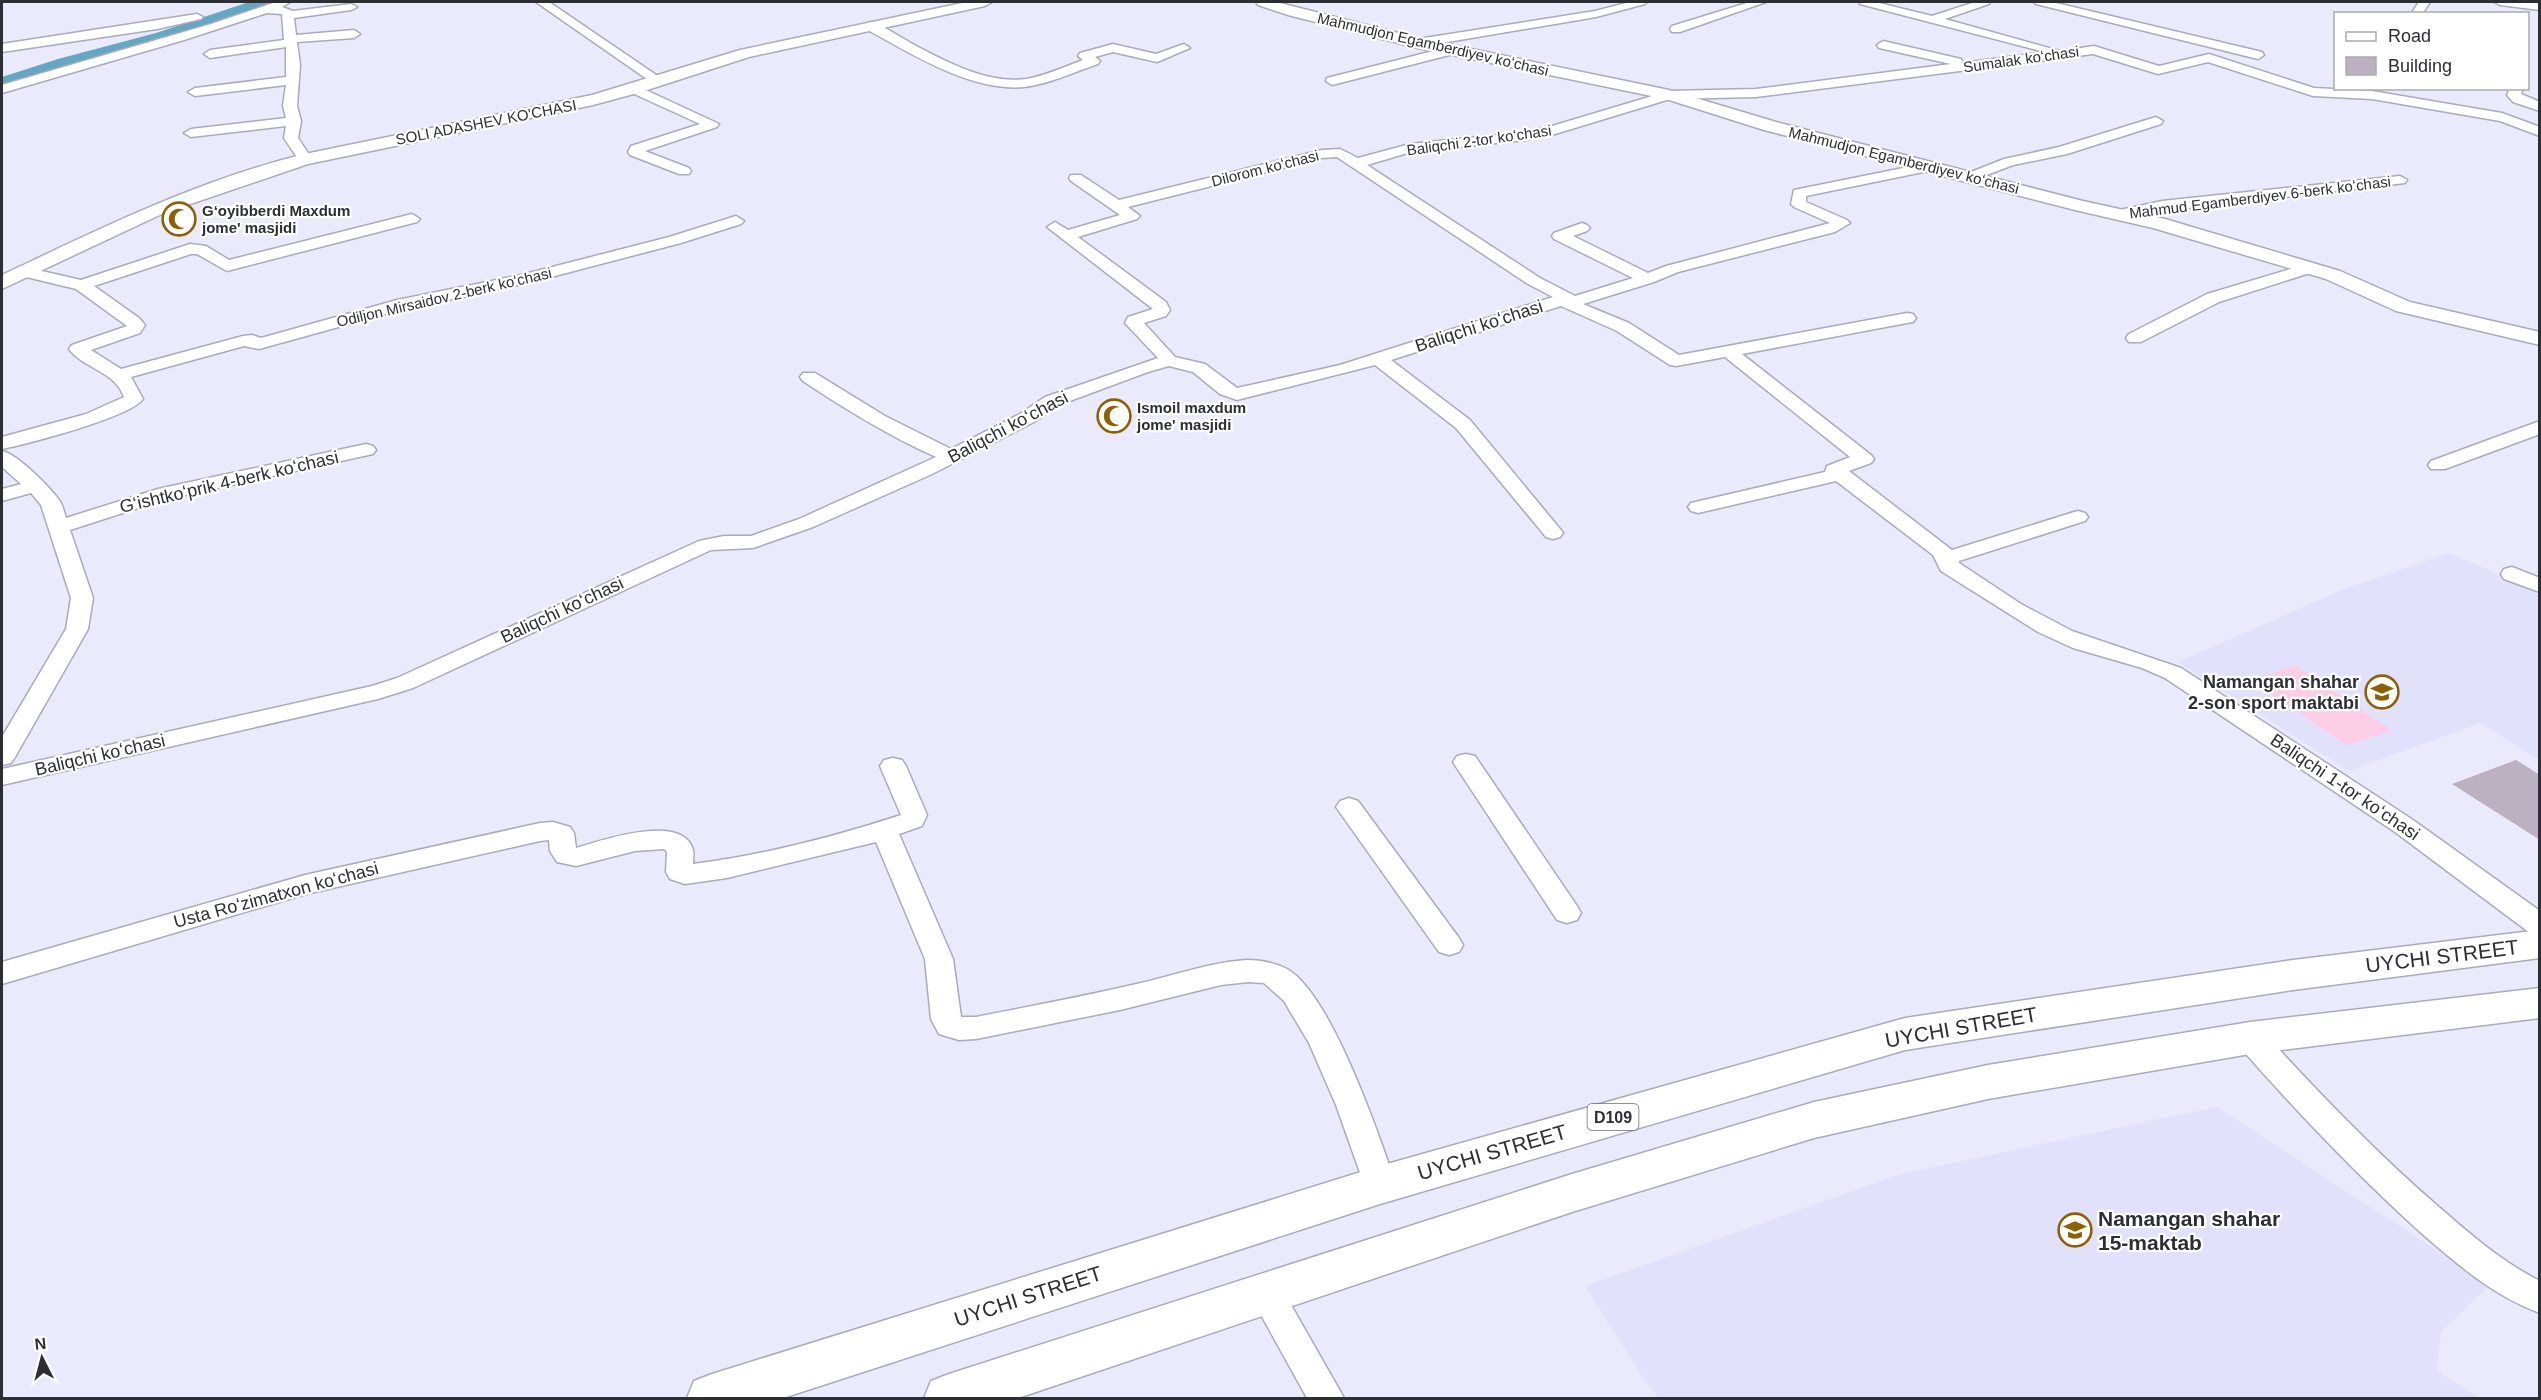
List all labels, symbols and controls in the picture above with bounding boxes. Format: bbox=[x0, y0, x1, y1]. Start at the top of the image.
street label: Mahmudjon Egamberdiyev koʻchasi bbox=[1316, 9, 1550, 79]
legend bbox=[2334, 12, 2529, 90]
text: Road bbox=[2388, 26, 2431, 46]
street label: Sumalak koʻchasi bbox=[1962, 42, 2080, 76]
text: Building bbox=[2388, 56, 2452, 76]
street label: SOLI ADASHEV KO'CHASI bbox=[394, 96, 578, 148]
street label: Baliqchi 2-tor koʻchasi bbox=[1406, 121, 1552, 159]
street label: Mahmudjon Egamberdiyev koʻchasi bbox=[1787, 123, 2021, 197]
street label: Dilorom koʻchasi bbox=[1210, 146, 1320, 190]
street label: Mahmud Egamberdiyev 6-berk koʻchasi bbox=[2128, 173, 2392, 221]
mosque icon: Gʻoyibberdi Maxdum jome' masjidi bbox=[161, 201, 197, 237]
place label: Gʻoyibberdi Maxdum jome' masjidi bbox=[201, 202, 350, 236]
street label: Odiljon Mirsaidov 2-berk koʻchasi bbox=[335, 264, 553, 330]
street label: Baliqchi koʻchasi bbox=[1413, 296, 1545, 356]
street label: Baliqchi koʻchasi bbox=[945, 387, 1071, 467]
mosque icon: Ismoil maxdum jome' masjidi bbox=[1096, 398, 1132, 434]
place label: Ismoil maxdum jome' masjidi bbox=[1136, 399, 1246, 433]
street label: Gʻishtkoʻprik 4-berk koʻchasi bbox=[118, 447, 340, 517]
street label: Baliqchi koʻchasi bbox=[497, 573, 627, 647]
place label: Namangan shahar 2-son sport maktabi bbox=[2188, 672, 2359, 713]
school or university icon: Namangan shahar 2-son sport maktabi bbox=[2364, 674, 2400, 710]
street label: Baliqchi koʻchasi bbox=[33, 730, 167, 780]
street label: Baliqchi 1-tor koʻchasi bbox=[2267, 730, 2423, 844]
street label: Usta Roʻzimatxon koʻchasi bbox=[171, 858, 381, 932]
street label: UYCHI STREET bbox=[2364, 935, 2520, 977]
street label: UYCHI STREET bbox=[1883, 1002, 2039, 1052]
road number: D109 bbox=[1588, 1104, 1638, 1130]
street label: UYCHI STREET bbox=[1415, 1120, 1569, 1184]
place label: Namangan shahar 15-maktab bbox=[2098, 1207, 2280, 1254]
school or university icon: Namangan shahar 15-maktab bbox=[2057, 1212, 2093, 1248]
street label: UYCHI STREET bbox=[951, 1261, 1105, 1331]
north arrow bbox=[12, 1328, 72, 1388]
text: N bbox=[34, 1335, 47, 1353]

